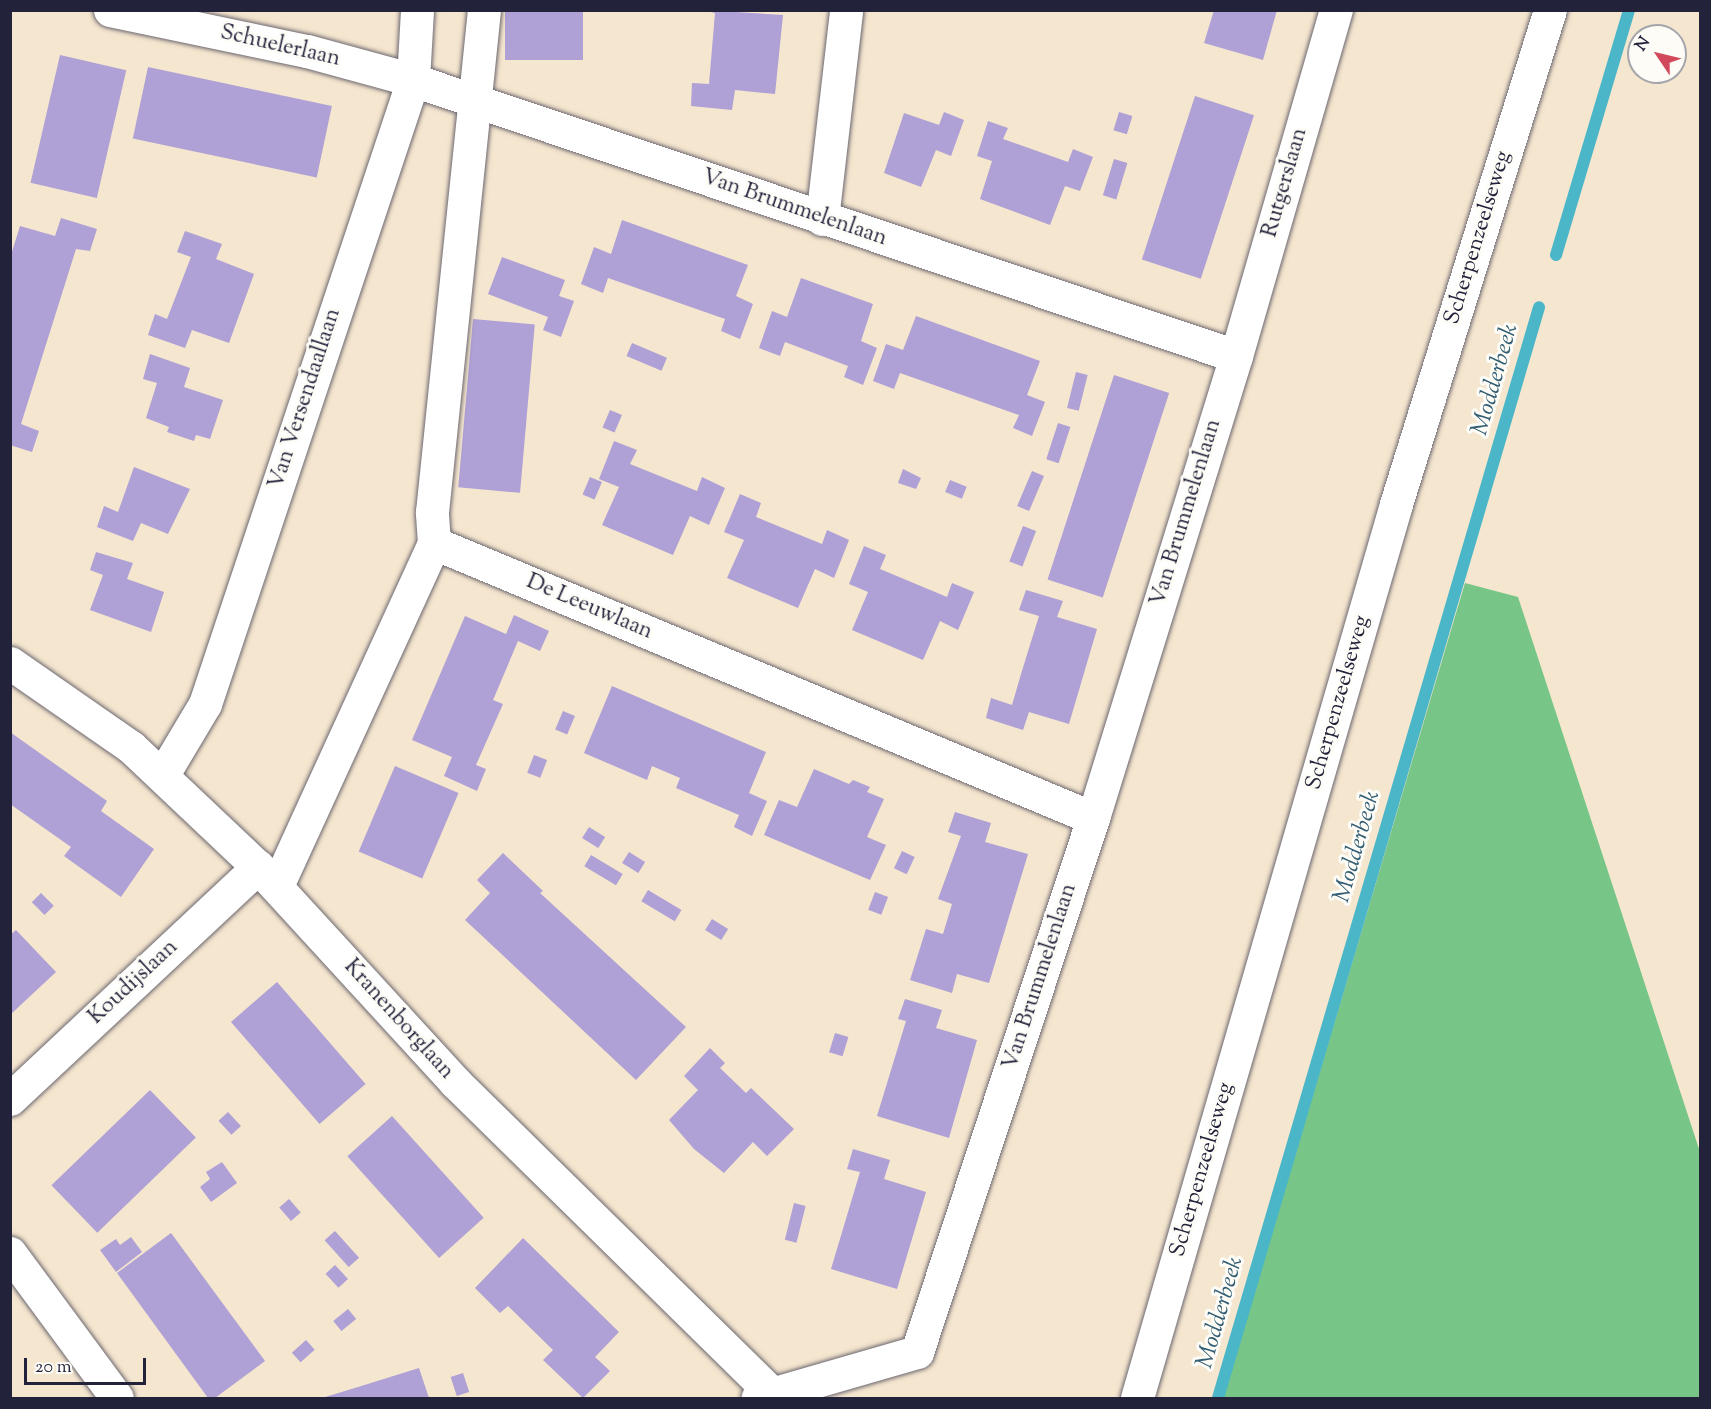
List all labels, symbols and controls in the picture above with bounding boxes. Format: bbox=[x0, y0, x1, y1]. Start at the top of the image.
street label: Schuelerlaan bbox=[218, 20, 342, 74]
north arrow bbox=[1627, 24, 1687, 84]
text: N bbox=[1630, 33, 1657, 56]
street label: Rutgerslaan bbox=[1258, 125, 1314, 241]
street label: Scherpenzeelseweg bbox=[1440, 148, 1518, 328]
street label: Van Brummelenlaan bbox=[698, 165, 890, 253]
street label: Van Versendaallaan bbox=[264, 305, 348, 493]
water label: Modderbeek bbox=[1466, 321, 1526, 439]
street label: Van Brummelenlaan bbox=[1146, 416, 1228, 610]
street label: De Leeuwlaan bbox=[522, 570, 656, 646]
street label: Scherpenzeelseweg bbox=[1302, 613, 1376, 793]
water label: Modderbeek bbox=[1328, 788, 1388, 906]
street label: Van Brummelenlaan bbox=[998, 881, 1084, 1073]
street label: Koudijslaan bbox=[84, 935, 184, 1031]
street label: Kranenborglaan bbox=[337, 955, 459, 1085]
street label: Scherpenzeelseweg bbox=[1166, 1080, 1240, 1260]
water label: Modderbeek bbox=[1191, 1254, 1251, 1372]
scale bar bbox=[27, 1346, 148, 1384]
text: 20 m bbox=[35, 1355, 72, 1381]

